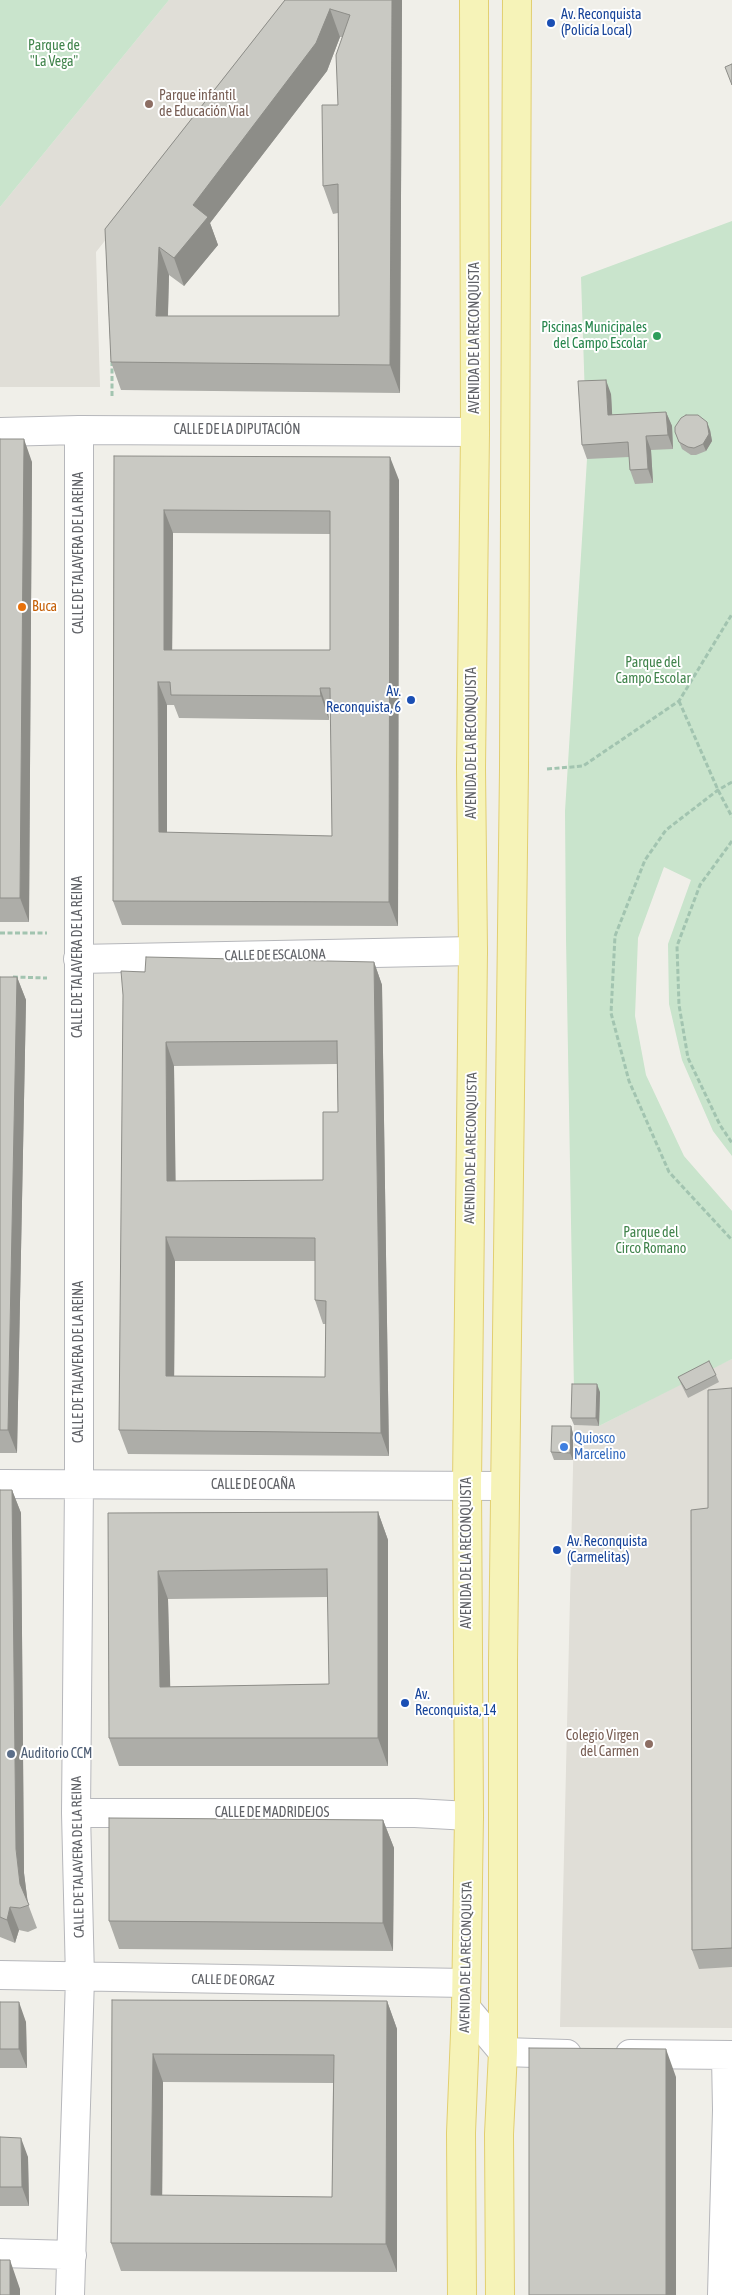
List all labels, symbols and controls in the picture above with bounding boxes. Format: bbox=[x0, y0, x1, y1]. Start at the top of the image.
place label: Av. Reconquista (Policía Local) bbox=[561, 7, 642, 40]
marker: Av. Reconquista (Policía Local) bbox=[545, 17, 557, 29]
park label: Parque de "La Vega" bbox=[28, 38, 80, 70]
place label: Parque infantil de Educación Vial bbox=[159, 88, 249, 120]
marker: Parque infantil de Educación Vial bbox=[143, 98, 155, 110]
street label: AVENIDA DE LA RECONQUISTA bbox=[467, 262, 483, 414]
place label: Piscinas Municipales del Campo Escolar bbox=[541, 320, 647, 352]
marker: Piscinas Municipales del Campo Escolar bbox=[651, 330, 663, 342]
street label: CALLE DE LA DIPUTACIÓN bbox=[173, 422, 301, 438]
street label: CALLE DE TALAVERA DE LA REINA bbox=[71, 472, 87, 634]
place label: Buca bbox=[32, 599, 57, 615]
marker: Buca bbox=[16, 601, 28, 613]
park label: Parque del Campo Escolar bbox=[615, 655, 691, 688]
street label: AVENIDA DE LA RECONQUISTA bbox=[464, 667, 480, 819]
place label: Av. Reconquista, 6 bbox=[326, 684, 401, 716]
marker: Av. Reconquista, 6 bbox=[405, 694, 417, 706]
street label: CALLE DE TALAVERA DE LA REINA bbox=[70, 876, 86, 1038]
street label: CALLE DE ESCALONA bbox=[224, 946, 326, 964]
street label: AVENIDA DE LA RECONQUISTA bbox=[461, 1072, 481, 1224]
park label: Parque del Circo Romano bbox=[616, 1225, 686, 1258]
street label: CALLE DE TALAVERA DE LA REINA bbox=[71, 1281, 87, 1443]
place label: Quiosco Marcelino bbox=[574, 1431, 626, 1464]
marker: Quiosco Marcelino bbox=[558, 1441, 570, 1453]
street label: CALLE DE OCAÑA bbox=[211, 1477, 295, 1493]
street label: AVENIDA DE LA RECONQUISTA bbox=[459, 1477, 475, 1629]
place label: Av. Reconquista (Carmelitas) bbox=[567, 1534, 648, 1566]
marker: Av. Reconquista (Carmelitas) bbox=[551, 1544, 563, 1556]
place label: Av. Reconquista, 14 bbox=[415, 1687, 497, 1720]
marker: Av. Reconquista, 14 bbox=[399, 1697, 411, 1709]
place label: Colegio Virgen del Carmen bbox=[566, 1728, 639, 1760]
marker: Colegio Virgen del Carmen bbox=[643, 1738, 655, 1750]
place label: Auditorio CCM bbox=[21, 1746, 92, 1762]
marker: Auditorio CCM bbox=[5, 1748, 17, 1760]
street label: CALLE DE TALAVERA DE LA REINA bbox=[68, 1776, 88, 1938]
street label: CALLE DE MADRIDEJOS bbox=[215, 1805, 329, 1821]
street label: AVENIDA DE LA RECONQUISTA bbox=[456, 1881, 476, 2033]
street label: CALLE DE ORGAZ bbox=[191, 1971, 275, 1989]

